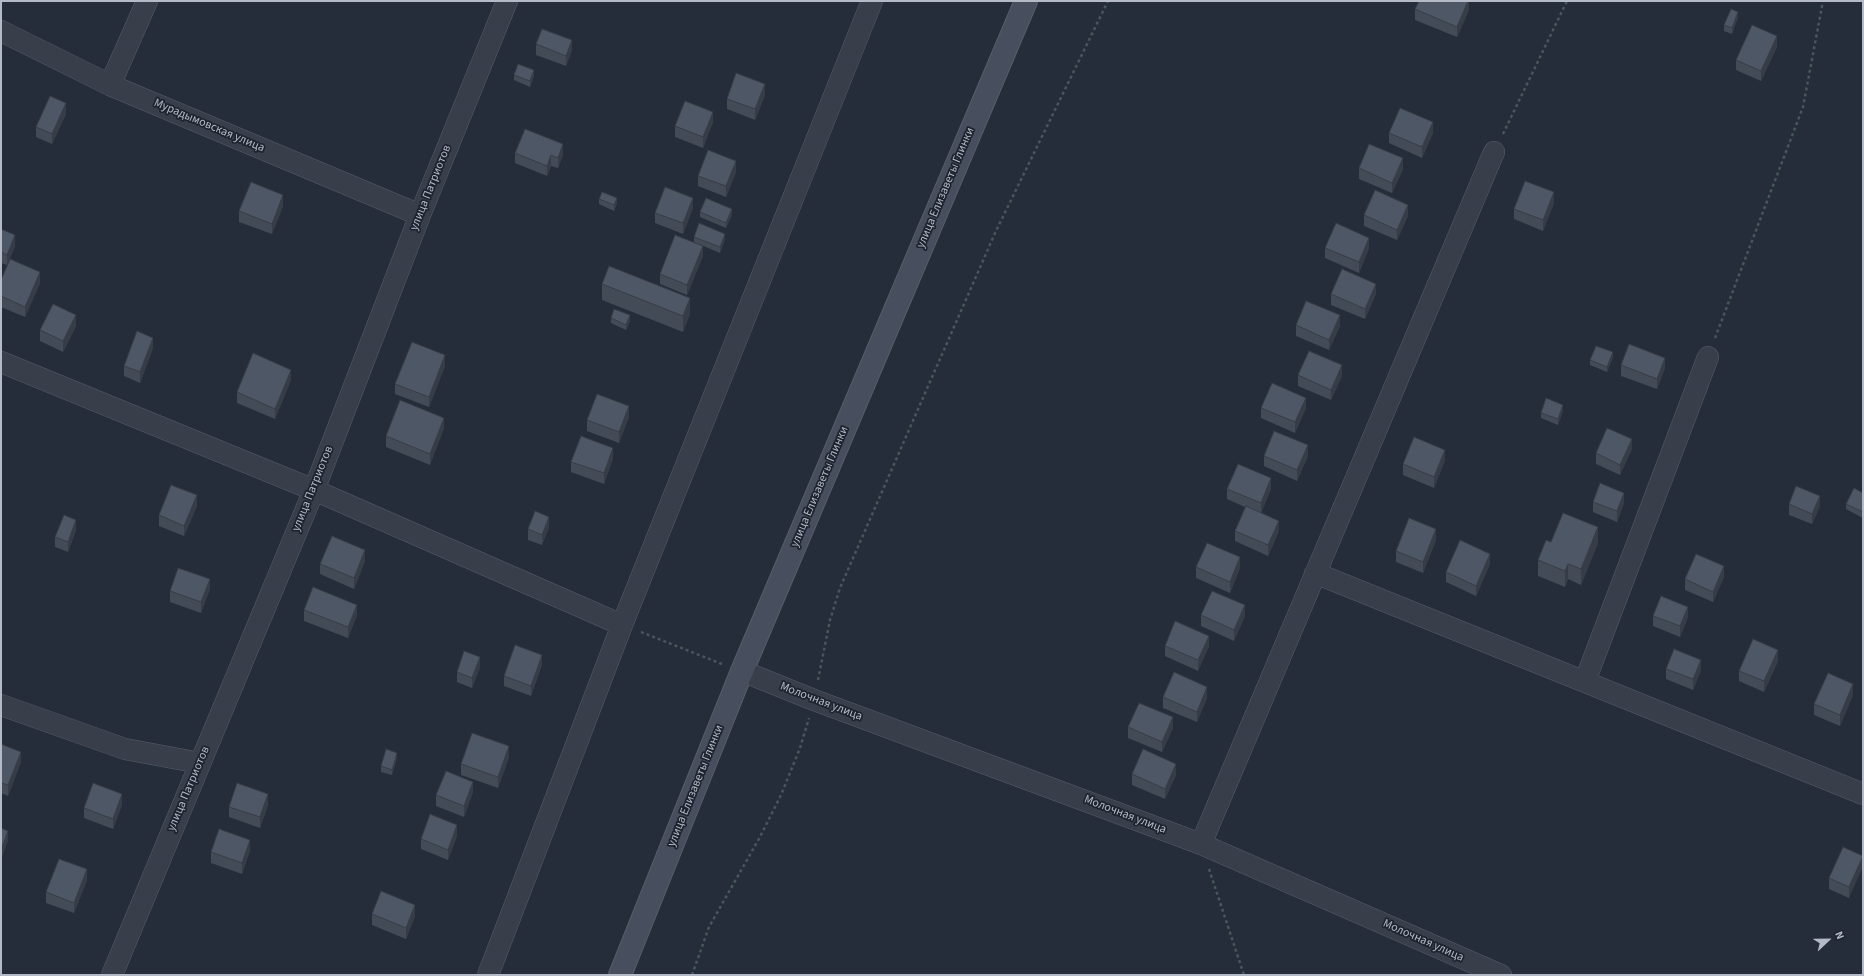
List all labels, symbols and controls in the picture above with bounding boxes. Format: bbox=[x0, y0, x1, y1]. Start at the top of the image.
street label: Мурадымовская улица bbox=[151, 96, 267, 156]
street label: улица Елизаветы Глинки bbox=[914, 125, 978, 251]
street label: улица Патриотов bbox=[407, 143, 455, 233]
street label: улица Елизаветы Глинки bbox=[788, 424, 852, 550]
street label: улица Патриотов bbox=[289, 444, 337, 534]
street label: Молочная улица bbox=[778, 680, 864, 724]
street label: улица Елизаветы Глинки bbox=[665, 723, 727, 849]
street label: улица Патриотов bbox=[165, 744, 213, 834]
street label: Молочная улица bbox=[1082, 793, 1168, 837]
street label: Молочная улица bbox=[1380, 917, 1466, 965]
north arrow bbox=[1808, 920, 1848, 960]
text: N bbox=[1831, 929, 1848, 942]

